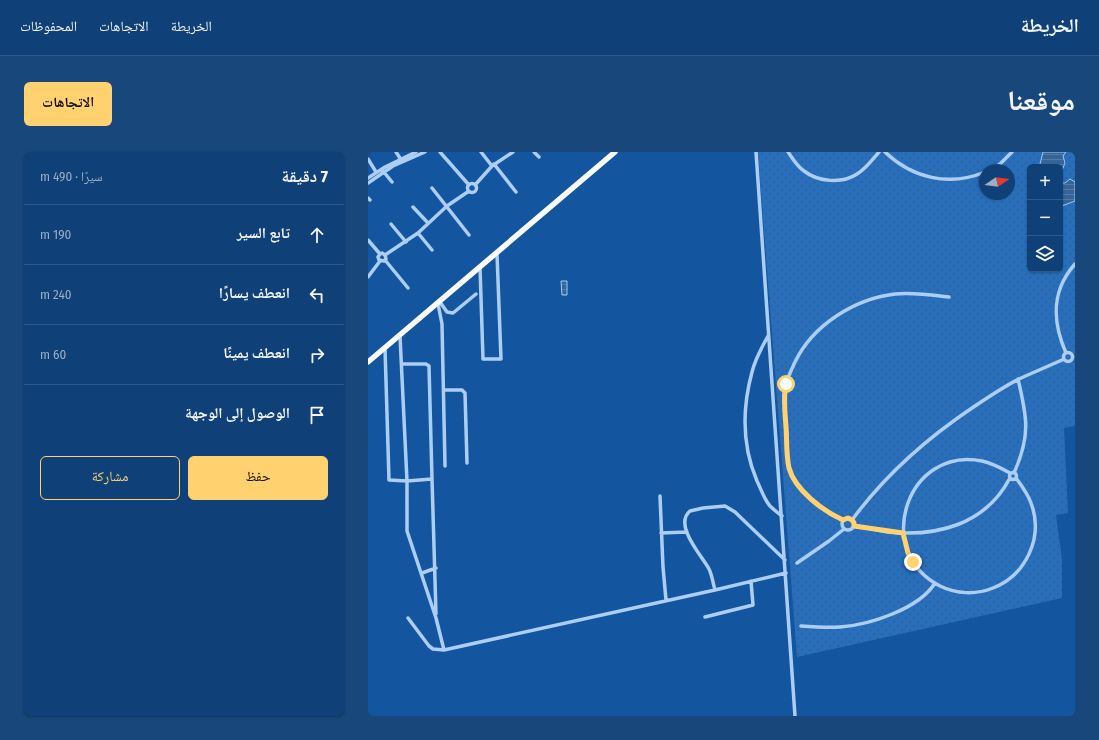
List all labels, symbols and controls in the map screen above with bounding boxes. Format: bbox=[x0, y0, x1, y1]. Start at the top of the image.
text: الخريطة bbox=[1021, 14, 1079, 37]
text: المحفوظات bbox=[20, 18, 77, 35]
text: الاتجاهات bbox=[99, 18, 149, 35]
text: الخريطة bbox=[171, 18, 212, 35]
button: الاتجاهات bbox=[24, 82, 112, 126]
text: موقعنا bbox=[1007, 84, 1075, 117]
north arrow bbox=[979, 164, 1015, 200]
map controls bbox=[1027, 164, 1063, 272]
button: + bbox=[1027, 164, 1063, 200]
text: 7 دقيقة bbox=[282, 166, 328, 187]
text: سيرًا · 490 m bbox=[40, 169, 103, 184]
button: − bbox=[1027, 200, 1063, 236]
text: تابع السير bbox=[237, 224, 290, 242]
icon: ahead bbox=[306, 224, 328, 246]
text: 190 m bbox=[40, 227, 71, 242]
button: layers bbox=[1027, 236, 1063, 272]
text: انعطف يسارًا bbox=[219, 284, 290, 302]
icon: left bbox=[306, 284, 328, 306]
text: 240 m bbox=[40, 287, 72, 302]
text: انعطف يمينًا bbox=[223, 344, 290, 362]
icon: right bbox=[306, 344, 328, 366]
text: 60 m bbox=[40, 347, 66, 362]
route start bbox=[777, 375, 795, 393]
text: الوصول إلى الوجهة bbox=[185, 404, 290, 422]
icon: arrive bbox=[306, 404, 328, 426]
button: مشاركة bbox=[40, 456, 180, 500]
button: حفظ bbox=[188, 456, 328, 500]
route end bbox=[904, 553, 922, 571]

